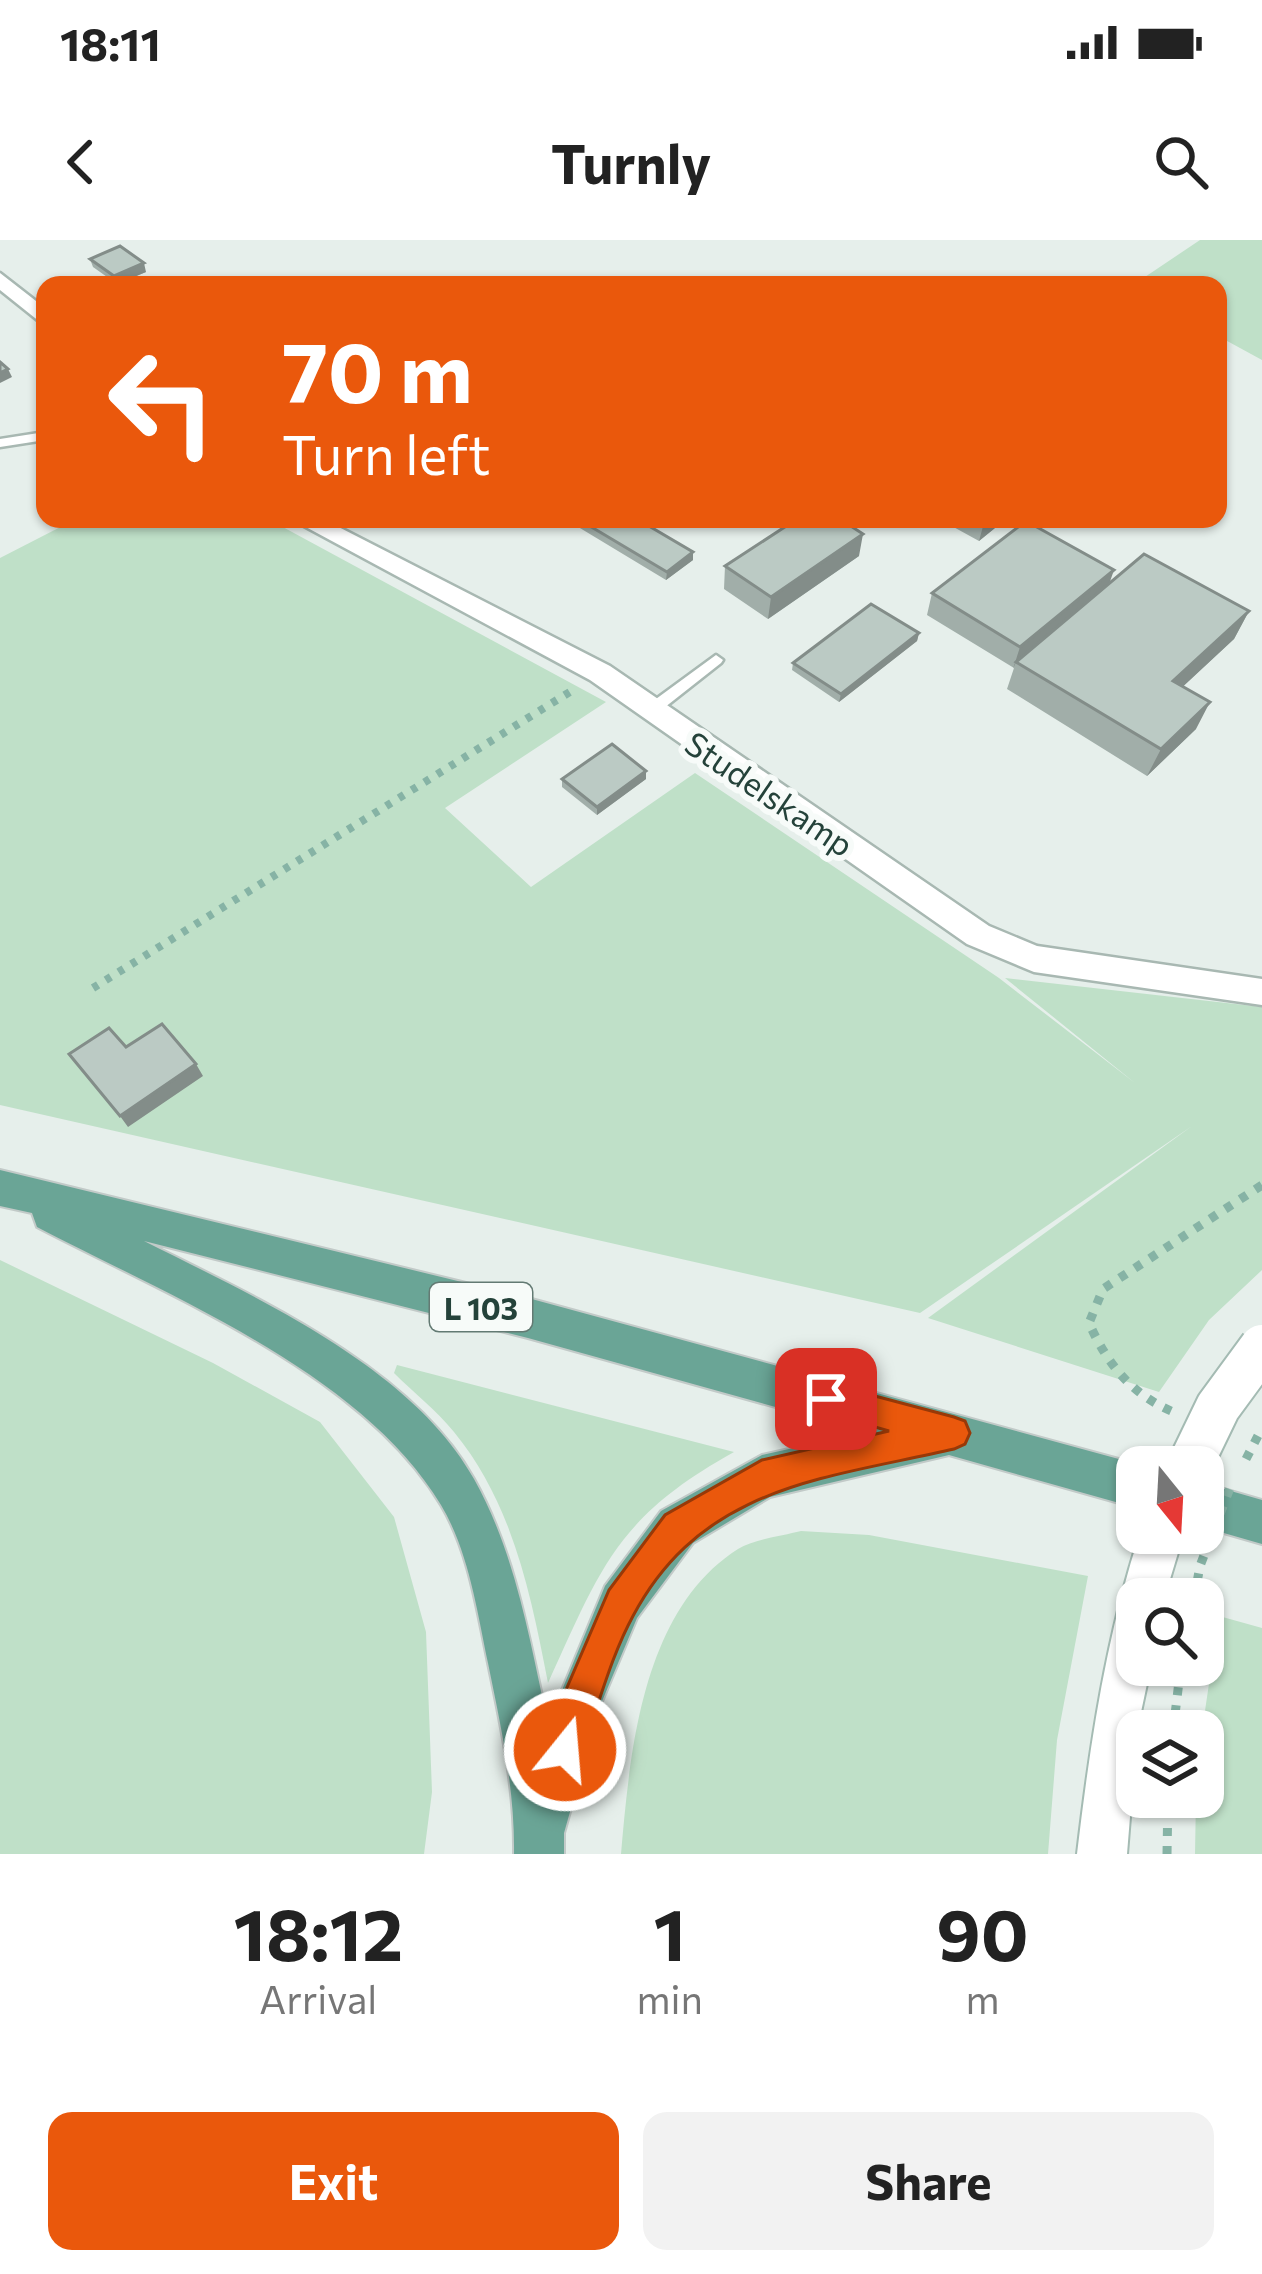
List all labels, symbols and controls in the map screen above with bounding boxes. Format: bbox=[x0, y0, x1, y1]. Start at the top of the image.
text: 18:11 bbox=[60, 15, 161, 70]
icon: back bbox=[48, 129, 114, 195]
text: Turnly bbox=[551, 129, 711, 195]
icon: search bbox=[1148, 129, 1214, 195]
text: 70 m bbox=[282, 318, 473, 420]
icon: left bbox=[84, 324, 240, 480]
text: Turn left bbox=[282, 420, 490, 486]
street label: Studelskamp bbox=[678, 722, 862, 864]
road number: L 103 bbox=[430, 1283, 532, 1331]
pin bbox=[775, 1348, 877, 1450]
icon: arrive bbox=[793, 1366, 859, 1432]
north arrow bbox=[1116, 1446, 1224, 1554]
map controls bbox=[1116, 1446, 1224, 1818]
button: search bbox=[1116, 1578, 1224, 1686]
position arrow bbox=[502, 1687, 628, 1813]
button: layers bbox=[1116, 1710, 1224, 1818]
text: 18:12 bbox=[233, 1888, 403, 1976]
text: 1 bbox=[653, 1888, 686, 1976]
text: 90 bbox=[936, 1888, 1029, 1976]
text: Arrival bbox=[259, 1974, 377, 2022]
text: min bbox=[637, 1974, 703, 2022]
text: m bbox=[965, 1974, 999, 2022]
button: Exit bbox=[48, 2112, 619, 2250]
button: Share bbox=[643, 2112, 1214, 2250]

